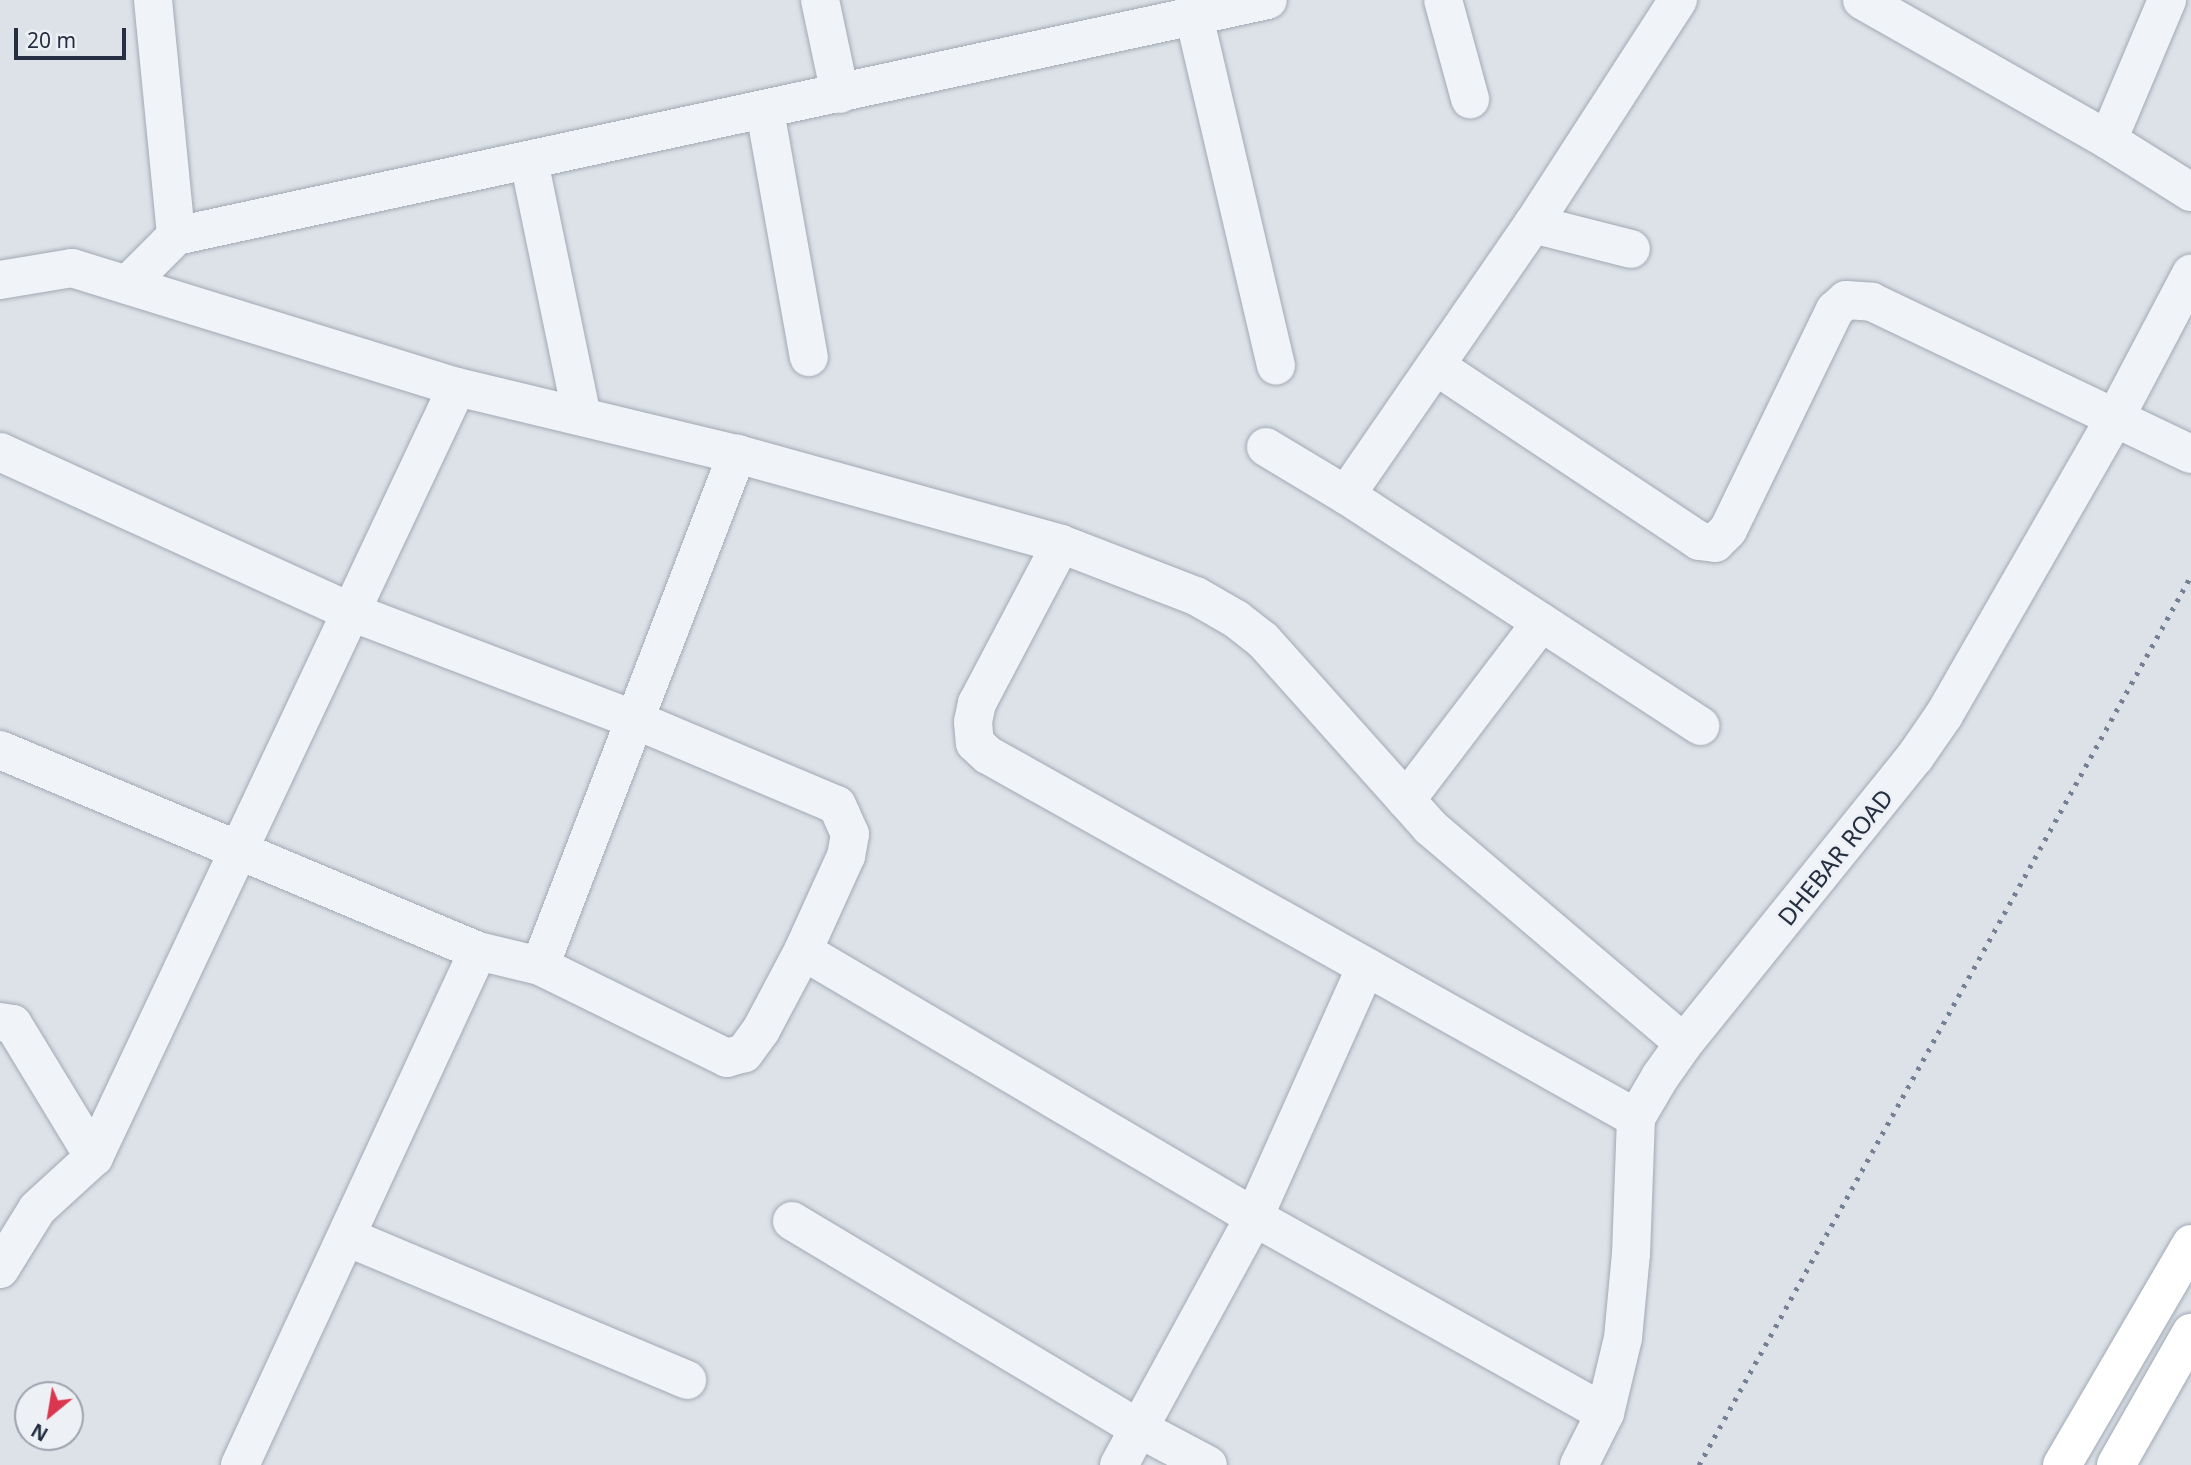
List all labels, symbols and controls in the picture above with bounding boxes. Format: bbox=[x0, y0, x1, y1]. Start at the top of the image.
scale bar bbox=[18, 14, 130, 58]
text: 20 m bbox=[27, 26, 76, 54]
street label: DHEBAR ROAD bbox=[1771, 783, 1899, 931]
north arrow bbox=[14, 1381, 84, 1451]
text: N bbox=[26, 1417, 53, 1448]

